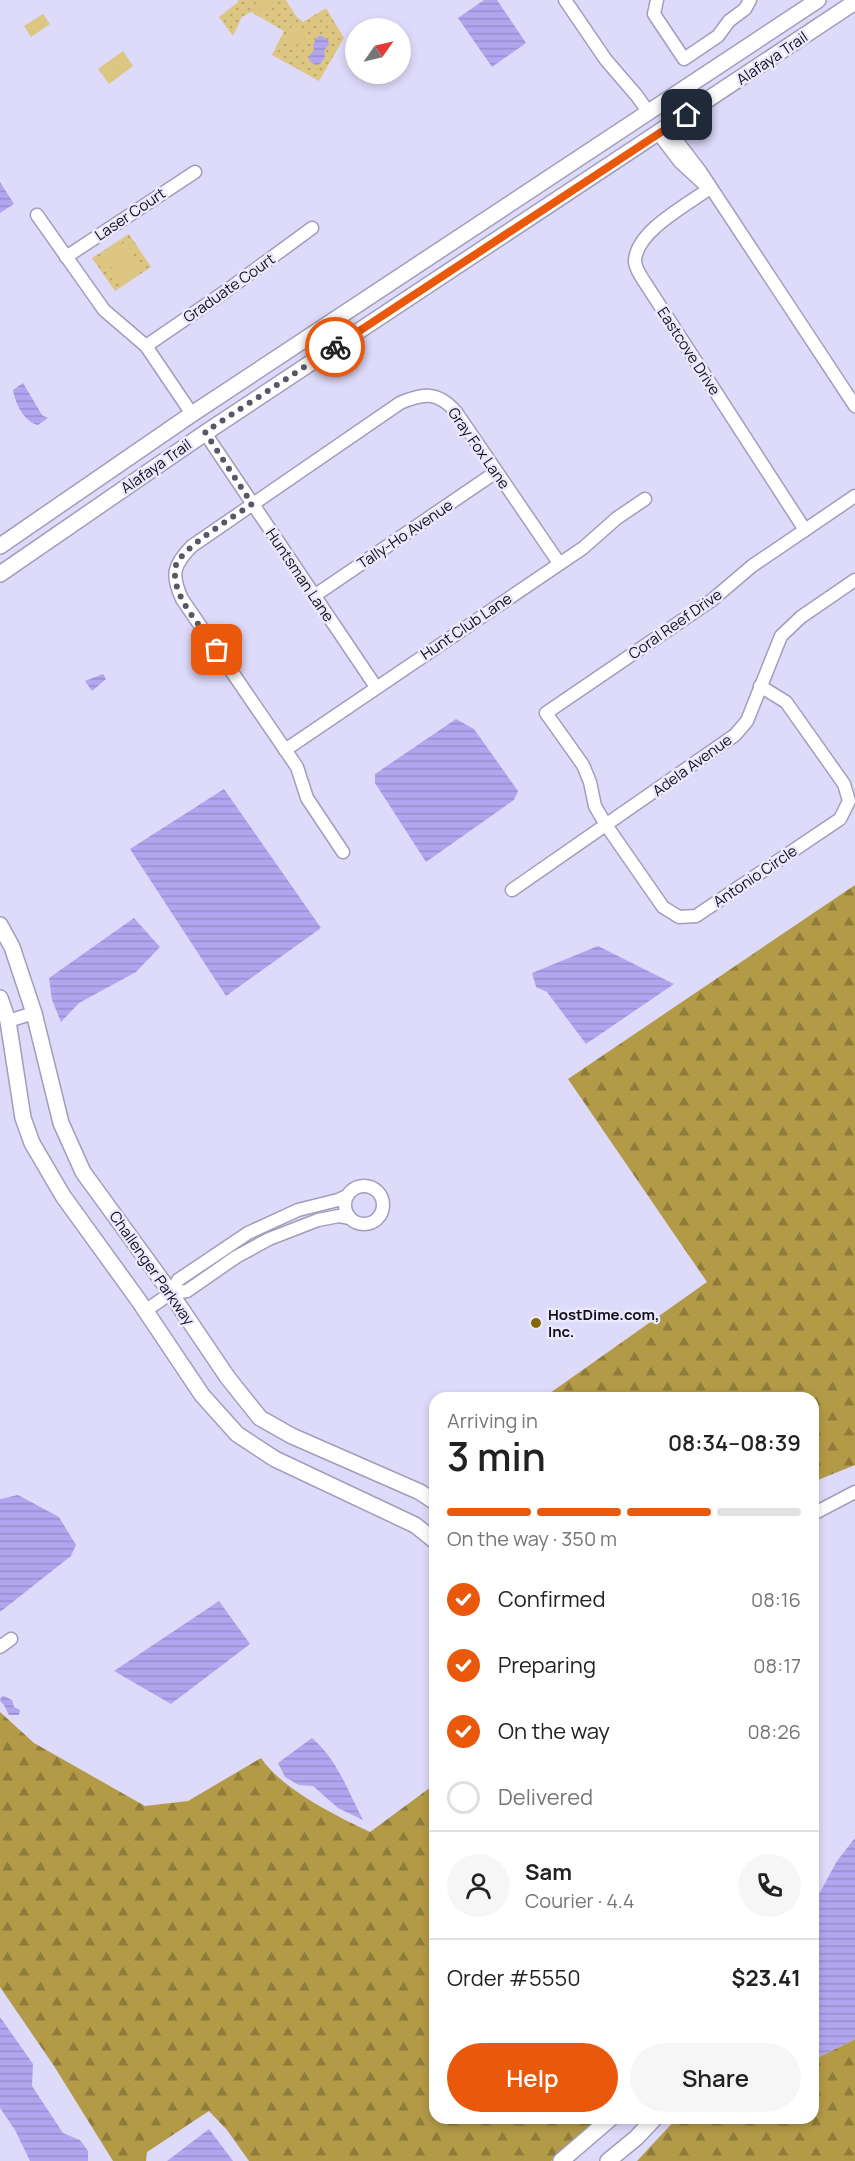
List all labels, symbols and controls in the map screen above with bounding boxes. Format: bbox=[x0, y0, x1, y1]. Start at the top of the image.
north arrow bbox=[345, 18, 411, 84]
map controls bbox=[345, 18, 411, 84]
street label: Alafaya Trail bbox=[732, 26, 812, 90]
pin bbox=[661, 89, 712, 140]
icon: home bbox=[670, 98, 703, 131]
street label: Laser Court bbox=[91, 183, 169, 245]
street label: Graduate Court bbox=[179, 249, 279, 327]
street label: Eastcove Drive bbox=[653, 303, 726, 399]
courier bbox=[305, 317, 365, 377]
icon: bike bbox=[319, 331, 352, 364]
street label: Gray Fox Lane bbox=[443, 403, 515, 493]
street label: Alafaya Trail bbox=[116, 434, 196, 498]
street label: Tally-Ho Avenue bbox=[353, 494, 457, 574]
street label: Huntsman Lane bbox=[261, 524, 339, 626]
street label: Coral Reef Drive bbox=[624, 584, 726, 664]
street label: Hunt Club Lane bbox=[416, 588, 516, 664]
pin bbox=[191, 624, 242, 675]
icon: bag bbox=[200, 633, 233, 666]
street label: Adela Avenue bbox=[648, 729, 736, 801]
street label: Antonio Circle bbox=[709, 840, 801, 912]
street label: Challenger Parkway bbox=[105, 1207, 199, 1329]
place label: HostDime.com, Inc. bbox=[548, 1304, 660, 1342]
marker: HostDime.com, Inc. bbox=[529, 1316, 543, 1330]
text: Arriving in bbox=[447, 1407, 538, 1434]
text: 08:34–08:39 bbox=[668, 1428, 801, 1458]
text: 3 min bbox=[447, 1429, 546, 1483]
text: On the way · 350 m bbox=[447, 1525, 617, 1552]
icon: check bbox=[447, 1583, 480, 1616]
text: Confirmed bbox=[498, 1584, 606, 1614]
text: 08:16 bbox=[751, 1586, 801, 1613]
icon: check bbox=[447, 1649, 480, 1682]
text: Preparing bbox=[498, 1650, 596, 1680]
text: 08:17 bbox=[753, 1652, 801, 1679]
icon: check bbox=[447, 1715, 480, 1748]
text: On the way bbox=[498, 1716, 610, 1746]
text: 08:26 bbox=[747, 1718, 801, 1745]
text: Delivered bbox=[498, 1782, 593, 1812]
button: person bbox=[447, 1854, 510, 1917]
button: phone bbox=[738, 1854, 801, 1917]
text: Sam bbox=[525, 1857, 572, 1887]
text: Courier · 4.4 bbox=[525, 1887, 635, 1914]
text: Order #5550 bbox=[447, 1963, 581, 1993]
text: $23.41 bbox=[732, 1963, 801, 1993]
button: Help bbox=[447, 2043, 618, 2112]
button: Share bbox=[630, 2043, 801, 2112]

